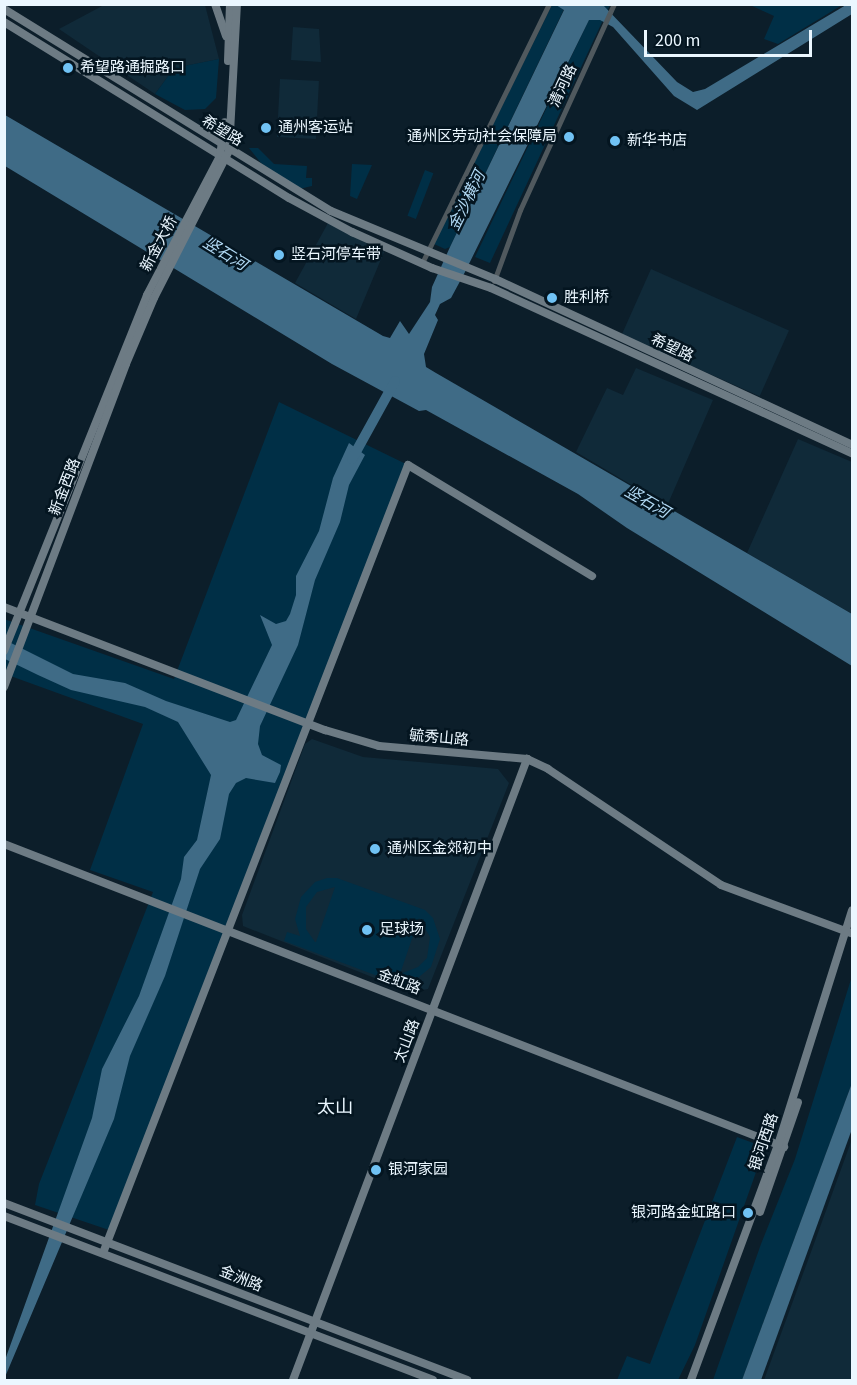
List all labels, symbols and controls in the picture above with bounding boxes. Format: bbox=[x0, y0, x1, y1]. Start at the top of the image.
scale bar bbox=[647, 18, 815, 56]
text: 200 m bbox=[655, 28, 700, 53]
place label: 希望路通掘路口 bbox=[80, 59, 185, 77]
marker: 希望路通掘路口 bbox=[61, 61, 75, 75]
street label: 清河路 bbox=[545, 62, 581, 110]
street label: 希望路 bbox=[198, 112, 246, 150]
place label: 通州客运站 bbox=[278, 119, 353, 137]
marker: 通州客运站 bbox=[259, 121, 273, 135]
place label: 通州区劳动社会保障局 bbox=[407, 128, 557, 146]
marker: 通州区劳动社会保障局 bbox=[562, 130, 576, 144]
place label: 新华书店 bbox=[627, 132, 687, 150]
marker: 新华书店 bbox=[608, 134, 622, 148]
water label: 金沙横河 bbox=[444, 168, 490, 234]
street label: 新金大桥 bbox=[137, 213, 181, 275]
water label: 竖石河 bbox=[200, 233, 250, 275]
place label: 竖石河停车带 bbox=[291, 246, 381, 264]
marker: 竖石河停车带 bbox=[272, 248, 286, 262]
place label: 胜利桥 bbox=[564, 289, 609, 307]
marker: 胜利桥 bbox=[545, 291, 559, 305]
street label: 希望路 bbox=[648, 330, 696, 366]
street label: 新金西路 bbox=[46, 456, 84, 518]
water label: 竖石河 bbox=[621, 482, 673, 522]
street label: 毓秀山路 bbox=[408, 726, 470, 750]
place label: 通州区金郊初中 bbox=[387, 840, 492, 858]
marker: 通州区金郊初中 bbox=[368, 842, 382, 856]
place label: 足球场 bbox=[379, 921, 424, 939]
marker: 足球场 bbox=[360, 923, 374, 937]
street label: 金虹路 bbox=[375, 966, 423, 998]
street label: 太山路 bbox=[391, 1017, 423, 1065]
district label: 太山 bbox=[317, 1097, 353, 1119]
street label: 银河西路 bbox=[746, 1111, 782, 1173]
place label: 银河家园 bbox=[388, 1161, 448, 1179]
marker: 银河家园 bbox=[369, 1163, 383, 1177]
place label: 银河路金虹路口 bbox=[631, 1204, 736, 1222]
marker: 银河路金虹路口 bbox=[741, 1206, 755, 1220]
street label: 金洲路 bbox=[217, 1262, 265, 1296]

